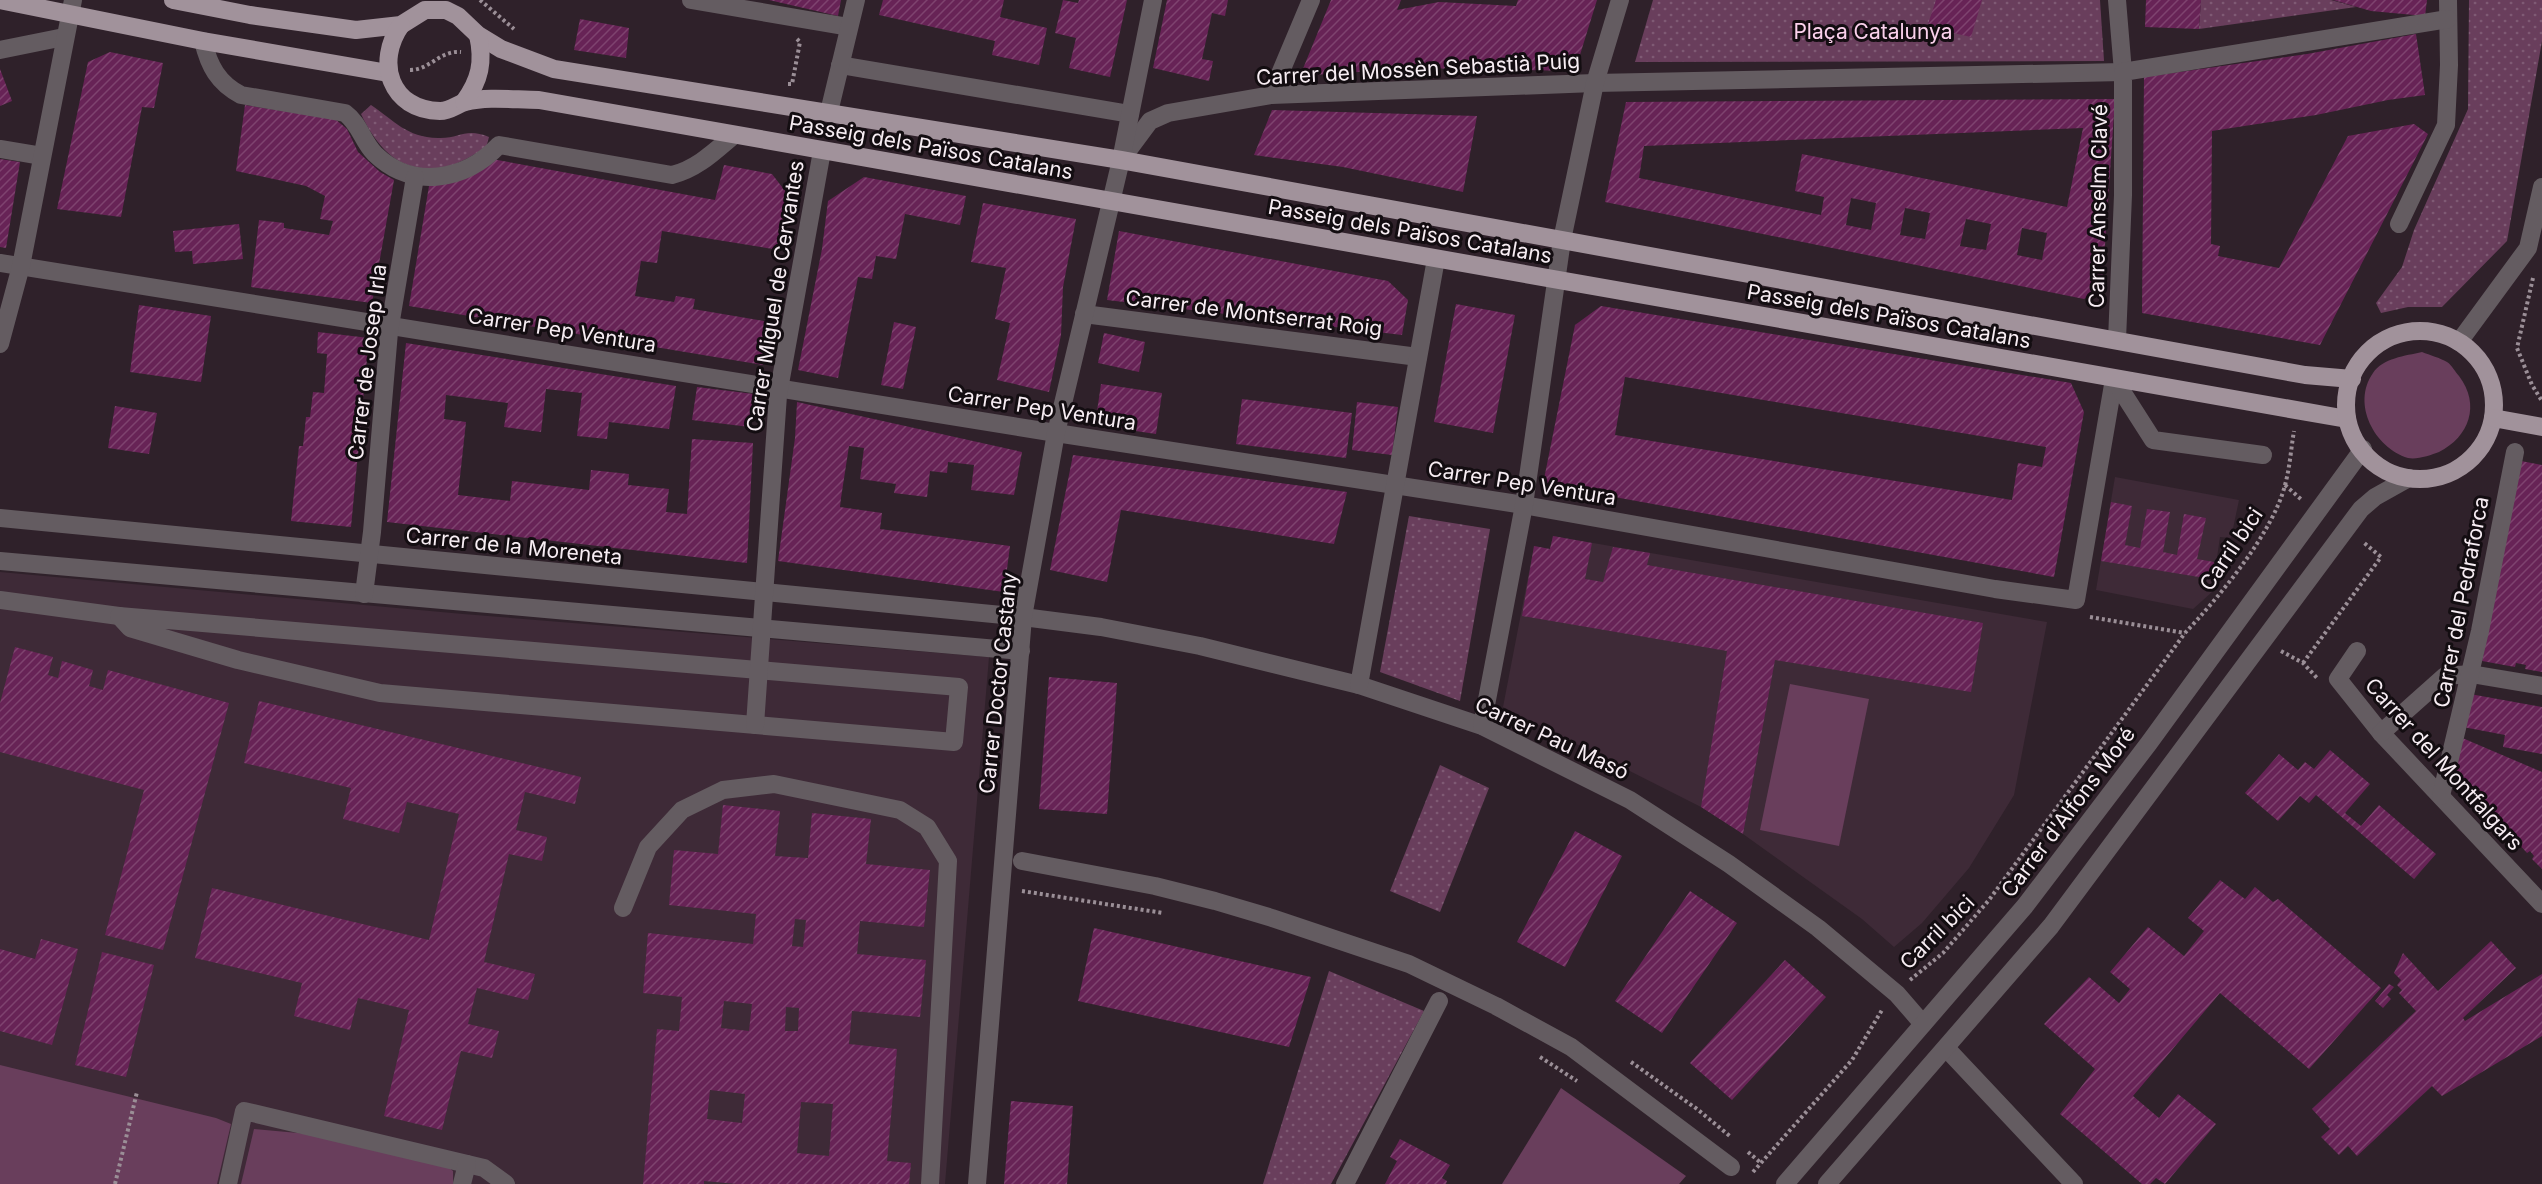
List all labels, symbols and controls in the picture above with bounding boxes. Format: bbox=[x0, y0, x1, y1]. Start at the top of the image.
park label: Plaça Catalunya bbox=[1793, 19, 1953, 44]
street label: Carrer del Mossèn Sebastià Puig bbox=[1255, 48, 1581, 90]
street label: Carrer Anselm Clavé bbox=[2084, 104, 2112, 308]
street label: Passeig dels Països Catalans bbox=[787, 110, 1075, 184]
street label: Carrer Miguel de Cervantes bbox=[741, 159, 809, 433]
street label: Passeig dels Països Catalans bbox=[1266, 194, 1554, 268]
street label: Carrer de Josep Irla bbox=[343, 263, 391, 461]
street label: Passeig dels Països Catalans bbox=[1745, 279, 2033, 353]
street label: Carrer de Montserrat Roig bbox=[1124, 285, 1384, 341]
street label: Carrer Pep Ventura bbox=[466, 303, 658, 357]
street label: Carrer Pep Ventura bbox=[946, 381, 1138, 435]
street label: Carrer Pep Ventura bbox=[1426, 456, 1618, 510]
street label: Carrer del Pedraforca bbox=[2428, 494, 2494, 710]
street label: Carril bici bbox=[2194, 503, 2268, 595]
street label: Carrer de la Moreneta bbox=[405, 522, 623, 570]
street label: Carrer Doctor Castany bbox=[974, 571, 1022, 795]
street label: Carrer del Montfalgars bbox=[2360, 673, 2528, 855]
street label: Carrer Pau Masó bbox=[1471, 691, 1633, 785]
street label: Carrer d'Alfons Moré bbox=[1996, 722, 2140, 902]
street label: Carril bici bbox=[1895, 890, 1979, 974]

